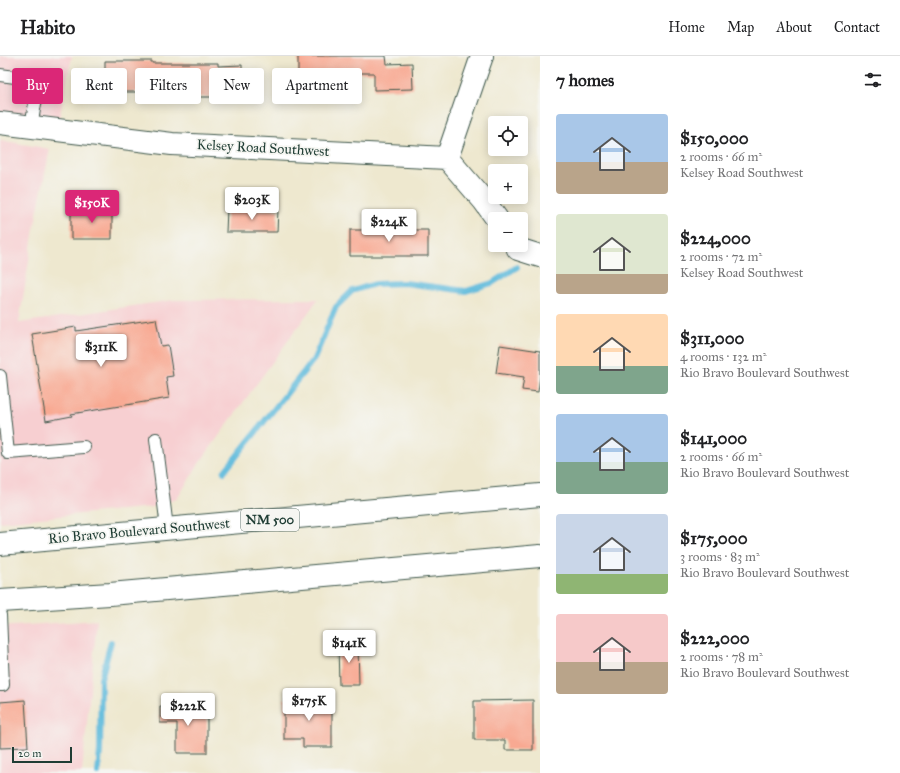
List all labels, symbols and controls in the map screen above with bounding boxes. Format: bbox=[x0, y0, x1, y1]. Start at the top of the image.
text: Habito bbox=[20, 16, 75, 39]
text: Home bbox=[668, 19, 705, 36]
text: Map bbox=[727, 19, 754, 36]
text: About bbox=[776, 19, 812, 36]
text: Contact bbox=[834, 19, 880, 36]
chip: Buy bbox=[12, 68, 63, 104]
chip: Rent bbox=[71, 68, 127, 104]
chip: Filters bbox=[135, 68, 201, 104]
chip: New bbox=[209, 68, 264, 104]
chip: Apartment bbox=[272, 68, 362, 104]
icon: filters bbox=[862, 69, 884, 91]
text: 7 homes bbox=[556, 70, 614, 91]
map controls bbox=[488, 116, 528, 252]
button: locate bbox=[488, 116, 528, 156]
text: $150,000 bbox=[680, 128, 749, 149]
icon: home bbox=[588, 130, 636, 178]
street label: Kelsey Road Southwest bbox=[196, 136, 330, 160]
text: 2 rooms · 66 m² bbox=[680, 149, 762, 165]
button: + bbox=[488, 164, 528, 204]
text: Kelsey Road Southwest bbox=[680, 165, 803, 181]
pin: $203K bbox=[224, 187, 280, 221]
pin: $150K bbox=[64, 190, 120, 224]
text: $203K bbox=[234, 192, 270, 208]
text: $150K bbox=[74, 195, 110, 211]
pin: $224K bbox=[361, 209, 417, 243]
button: − bbox=[488, 212, 528, 252]
text: $224K bbox=[370, 214, 408, 230]
text: $224,000 bbox=[680, 228, 751, 249]
icon: home bbox=[588, 230, 636, 278]
text: 2 rooms · 72 m² bbox=[680, 249, 762, 265]
text: Kelsey Road Southwest bbox=[680, 265, 803, 281]
text: $311,000 bbox=[680, 328, 745, 349]
icon: home bbox=[588, 330, 636, 378]
pin: $311K bbox=[73, 334, 129, 368]
text: $311K bbox=[85, 339, 117, 355]
text: 4 rooms · 132 m² bbox=[680, 349, 766, 365]
text: Rio Bravo Boulevard Southwest bbox=[680, 365, 849, 381]
text: $141,000 bbox=[680, 428, 747, 449]
icon: home bbox=[588, 430, 636, 478]
text: 2 rooms · 66 m² bbox=[680, 449, 762, 465]
text: Rio Bravo Boulevard Southwest bbox=[680, 465, 849, 481]
road number: NM 500 bbox=[241, 509, 299, 531]
street label: Rio Bravo Boulevard Southwest bbox=[47, 515, 231, 547]
text: $175,000 bbox=[680, 528, 748, 549]
icon: home bbox=[588, 530, 636, 578]
text: 3 rooms · 83 m² bbox=[680, 549, 760, 565]
text: Rio Bravo Boulevard Southwest bbox=[680, 565, 849, 581]
text: $222,000 bbox=[680, 628, 750, 649]
pin: $141K bbox=[321, 630, 377, 664]
icon: home bbox=[588, 630, 636, 678]
text: $141K bbox=[332, 635, 366, 651]
text: 2 rooms · 78 m² bbox=[680, 649, 763, 665]
text: Rio Bravo Boulevard Southwest bbox=[680, 665, 849, 681]
pin: $175K bbox=[281, 688, 337, 722]
pin: $222K bbox=[160, 693, 216, 727]
text: $175K bbox=[291, 693, 327, 709]
text: $222K bbox=[170, 698, 206, 714]
scale bar bbox=[12, 745, 72, 764]
text: 20 m bbox=[18, 747, 41, 760]

